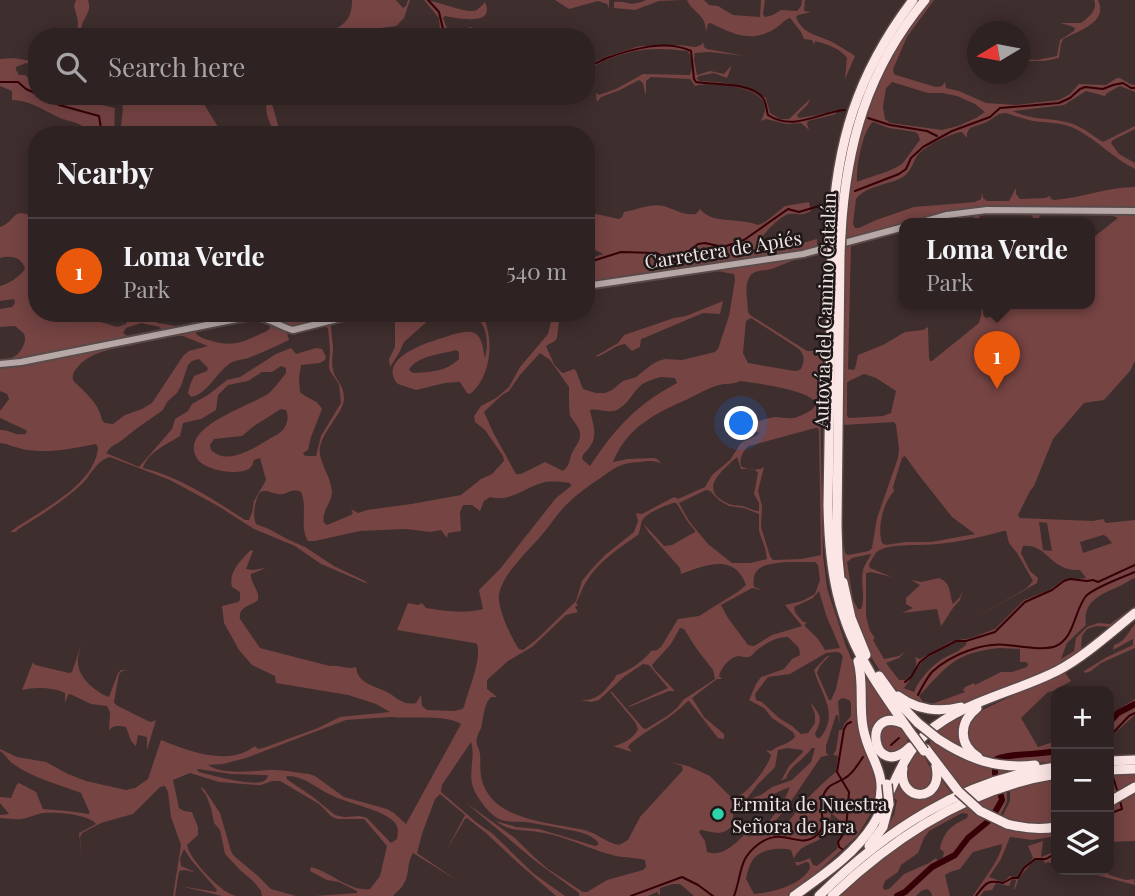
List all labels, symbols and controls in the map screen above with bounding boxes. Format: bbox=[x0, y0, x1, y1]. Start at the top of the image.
north arrow bbox=[967, 21, 1030, 84]
search box bbox=[28, 28, 595, 105]
icon: search bbox=[52, 48, 90, 86]
text: Search here bbox=[108, 49, 245, 84]
text: Nearby bbox=[56, 152, 154, 192]
street label: Autovía del Camino Catalán bbox=[807, 191, 841, 429]
popup bbox=[899, 218, 1095, 309]
street label: Carretera de Apiés bbox=[643, 224, 803, 274]
text: Loma Verde bbox=[926, 231, 1068, 266]
text: Loma Verde bbox=[123, 238, 265, 273]
text: 1 bbox=[75, 255, 83, 286]
text: 540 m bbox=[506, 255, 567, 286]
text: Park bbox=[926, 266, 973, 297]
text: Park bbox=[123, 273, 170, 304]
pin: 1 bbox=[974, 331, 1020, 389]
your location bbox=[724, 406, 758, 440]
map controls bbox=[1051, 686, 1114, 875]
button: + bbox=[1051, 686, 1114, 749]
button: − bbox=[1051, 749, 1114, 812]
place label: Ermita de Nuestra Señora de Jara bbox=[732, 790, 888, 838]
marker: Ermita de Nuestra Señora de Jara bbox=[710, 806, 726, 822]
button: layers bbox=[1051, 812, 1114, 875]

